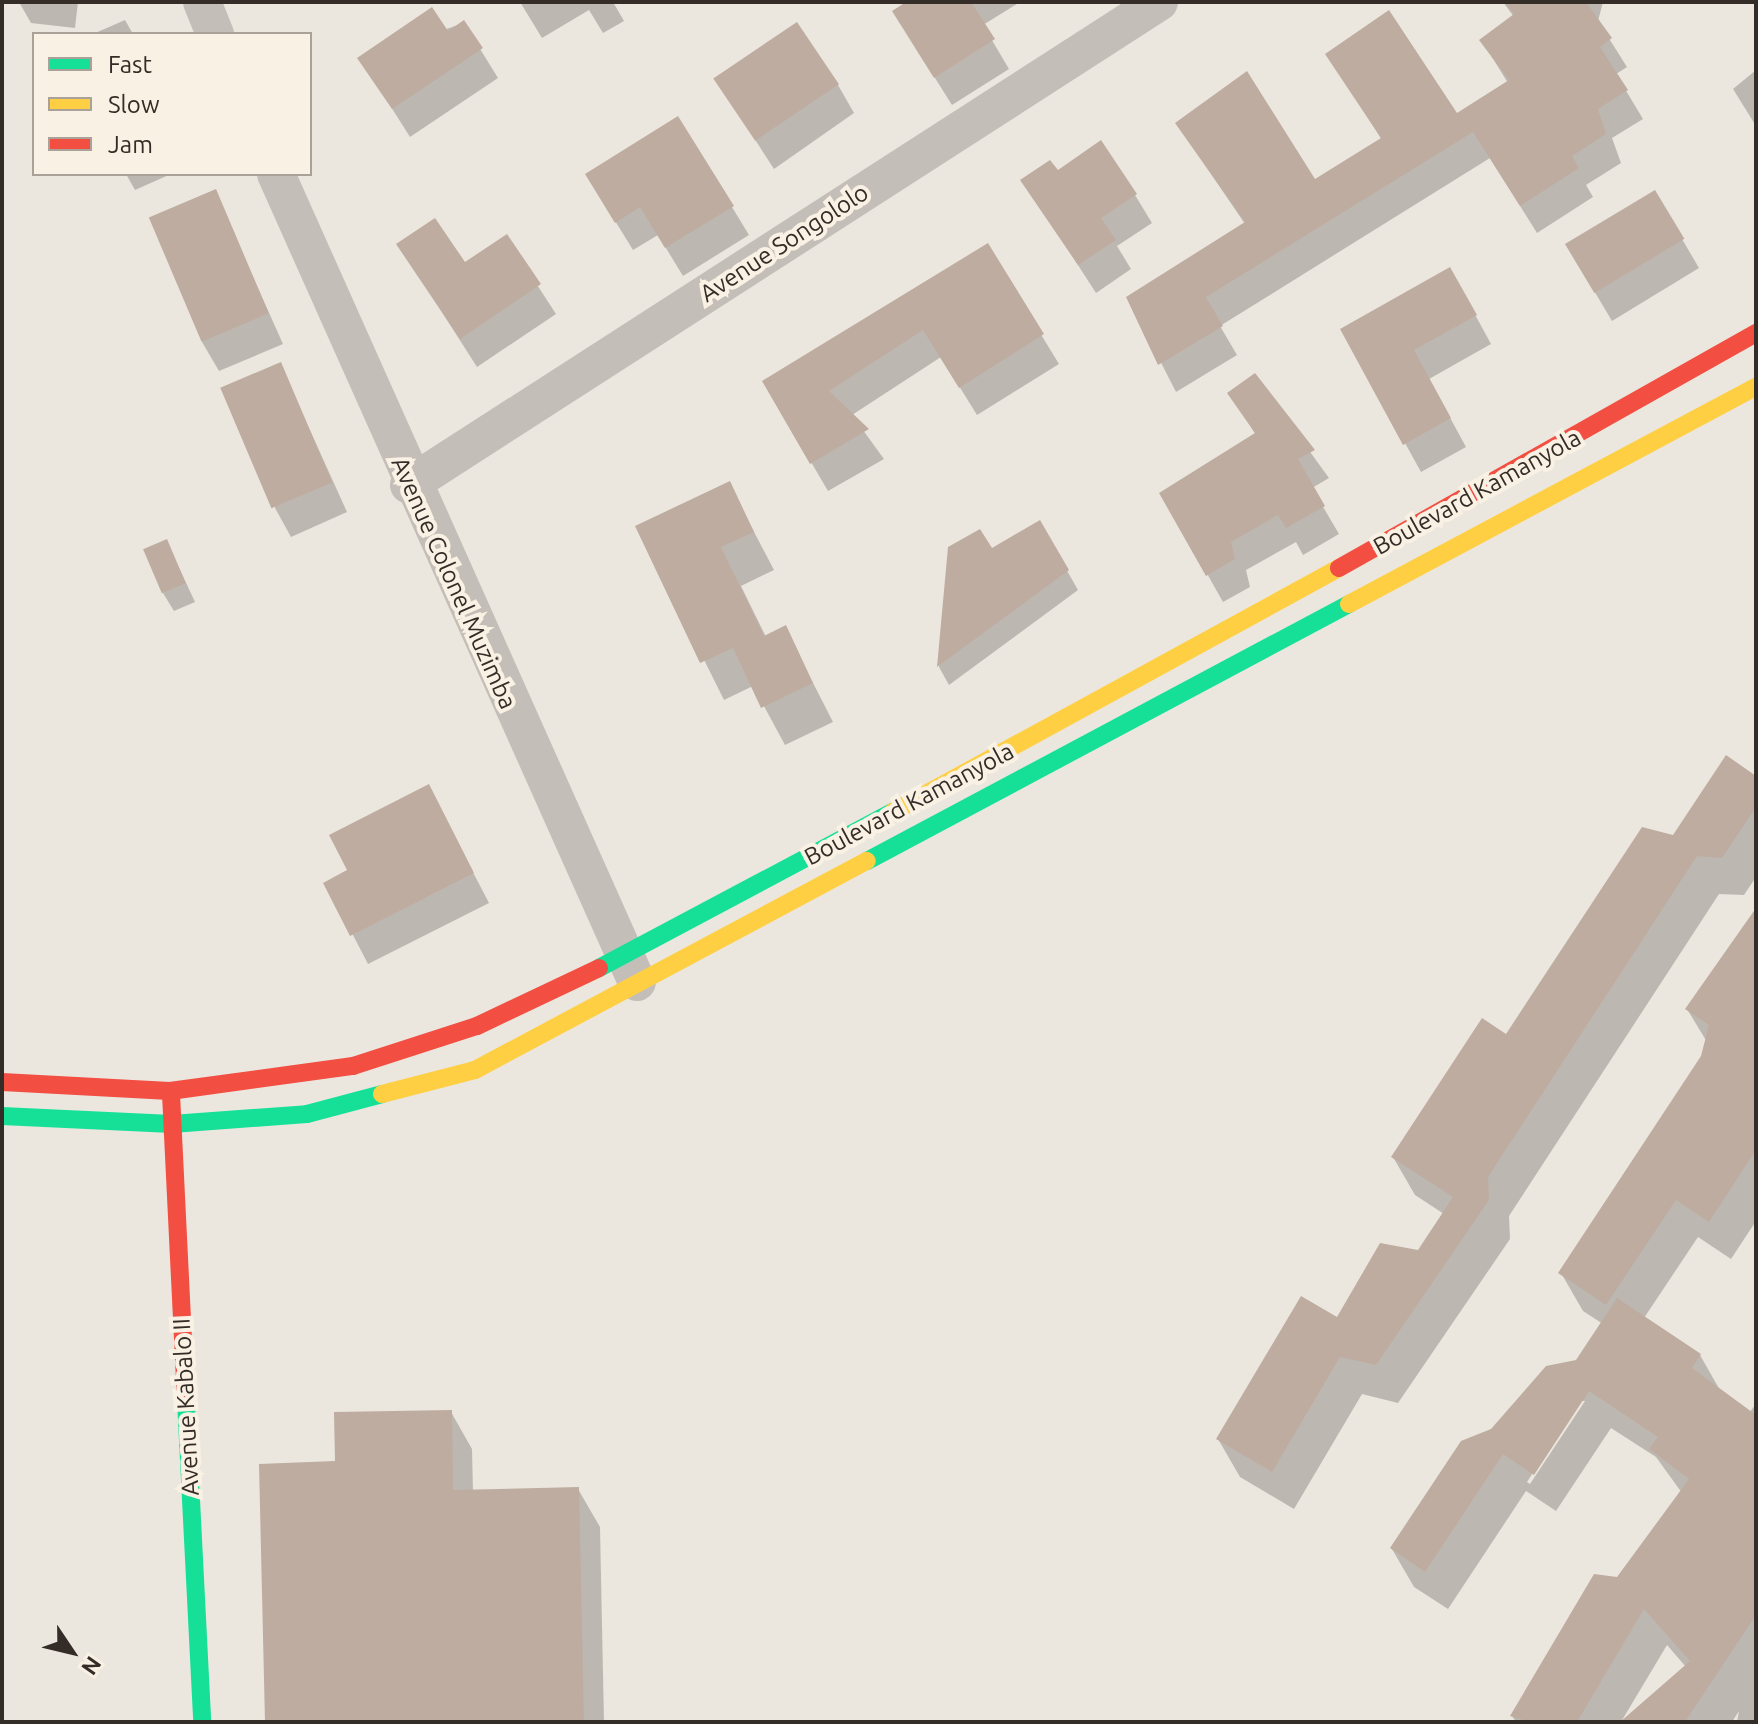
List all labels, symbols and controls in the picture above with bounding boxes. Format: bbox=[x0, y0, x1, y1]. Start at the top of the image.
legend bbox=[32, 32, 312, 176]
text: Fast bbox=[108, 51, 152, 78]
text: Slow bbox=[108, 91, 160, 118]
text: Jam bbox=[108, 131, 153, 158]
street label: Avenue Songololo bbox=[694, 178, 874, 308]
street label: Boulevard Kamanyola bbox=[1368, 423, 1586, 561]
street label: Avenue Colonel Muzimba bbox=[385, 453, 523, 713]
street label: Boulevard Kamanyola bbox=[799, 737, 1019, 871]
street label: Avenue Kabalo II bbox=[167, 1317, 205, 1497]
north arrow bbox=[32, 1612, 112, 1692]
text: N bbox=[77, 1652, 107, 1680]

